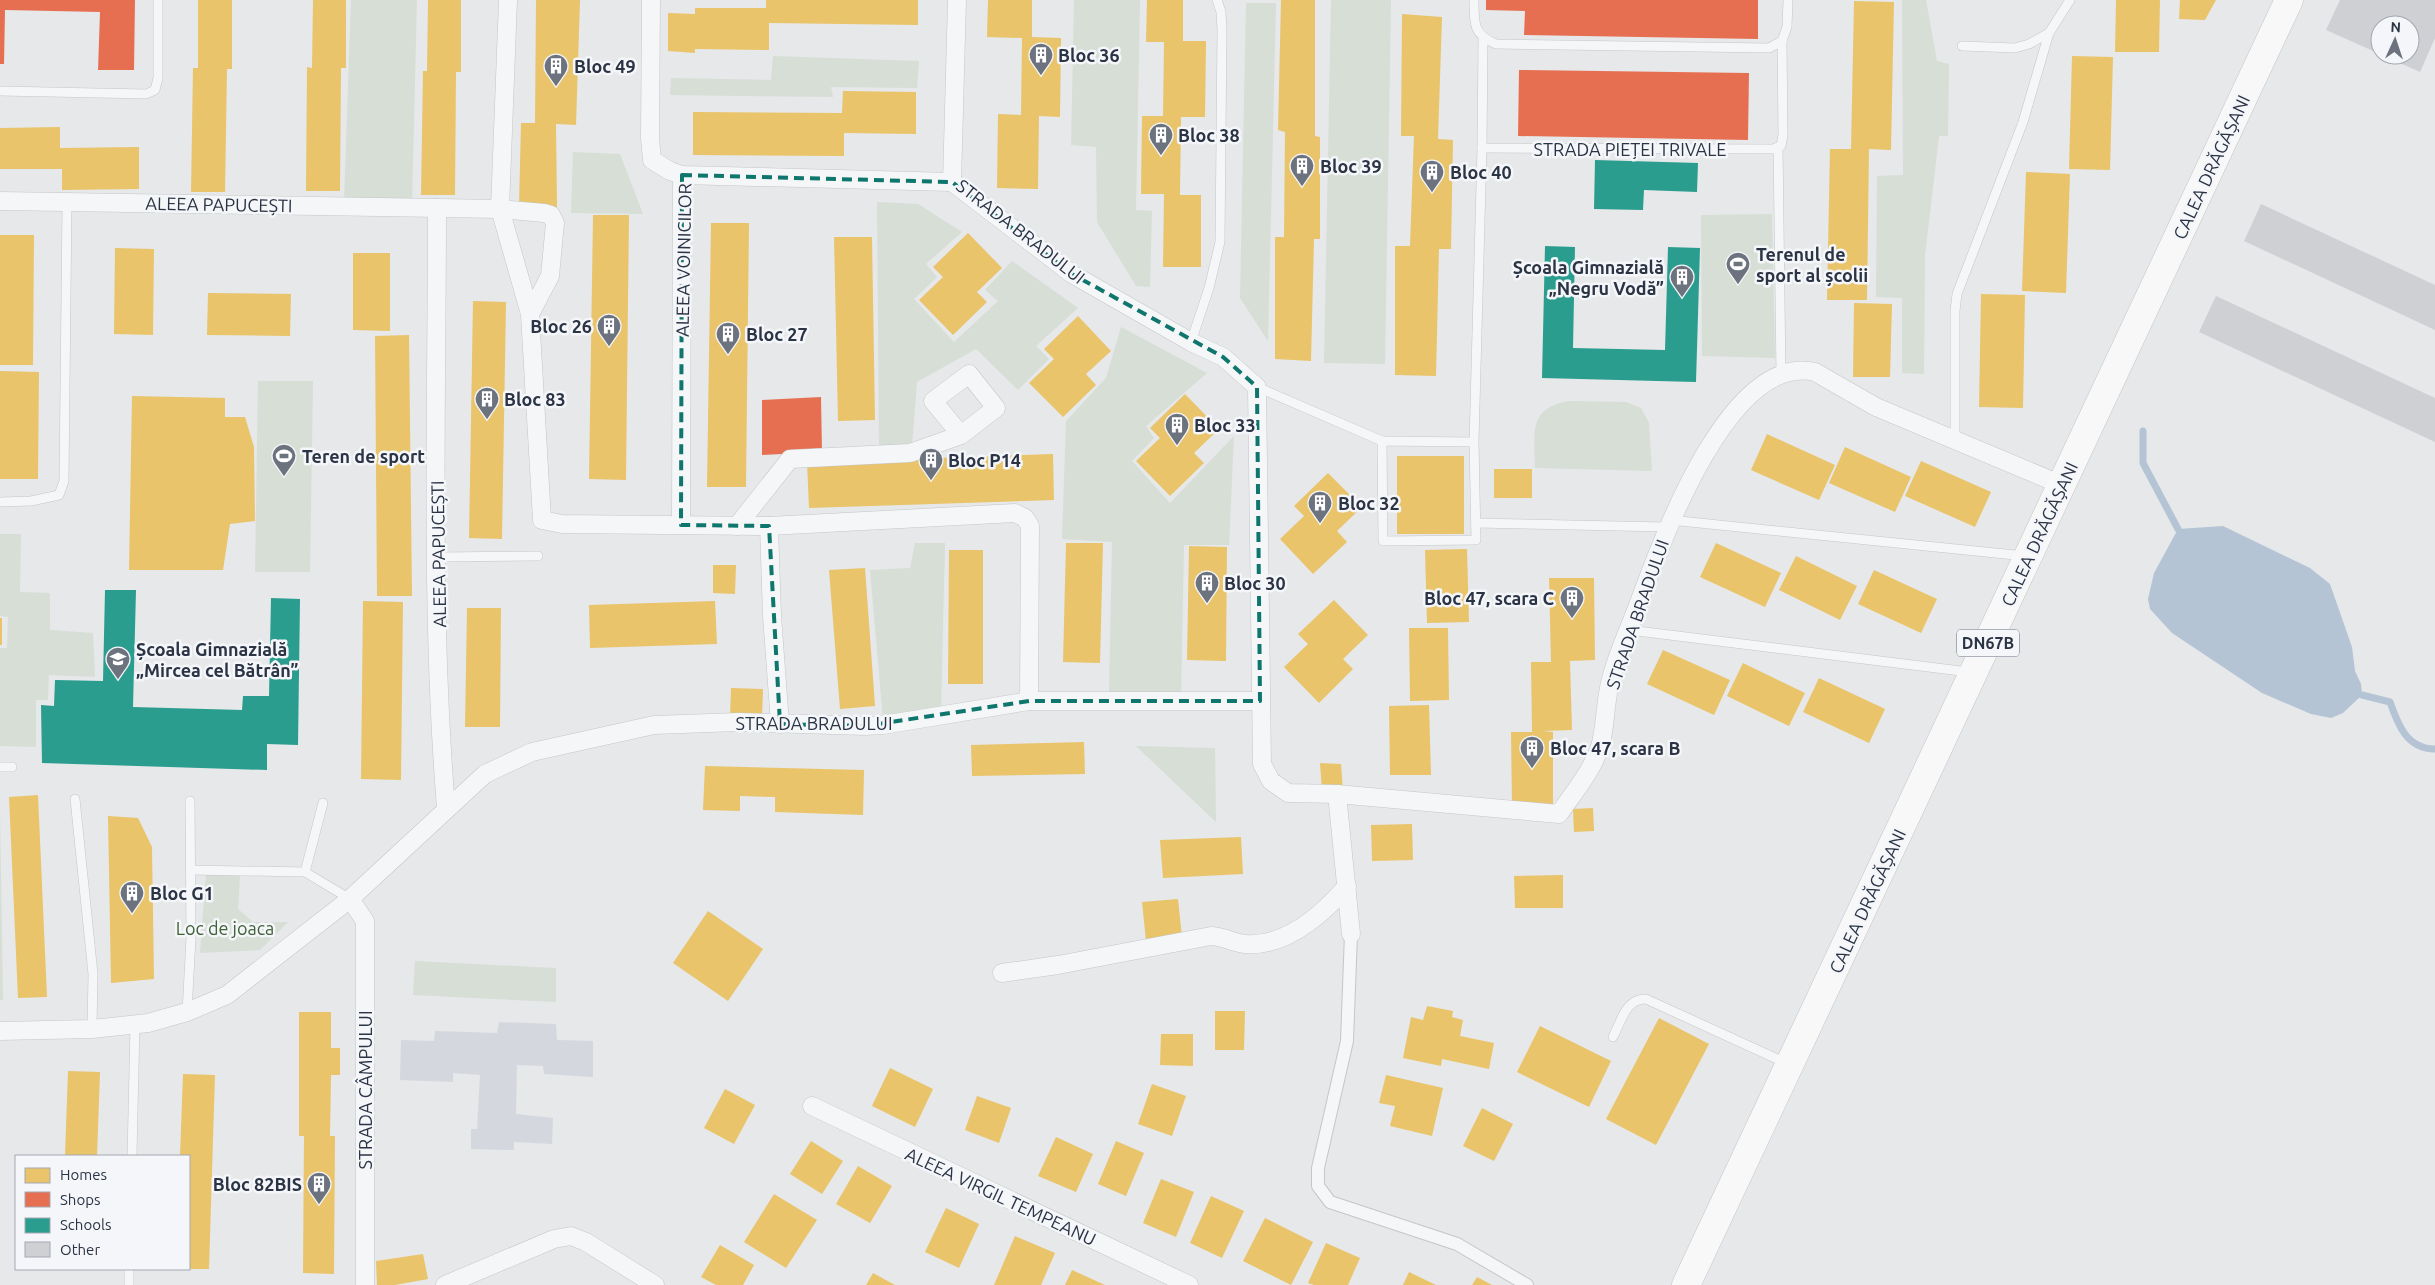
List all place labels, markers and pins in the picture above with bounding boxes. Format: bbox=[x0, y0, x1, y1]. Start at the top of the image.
building icon: Bloc 36 bbox=[1028, 42, 1054, 76]
place label: Bloc 36 bbox=[1058, 45, 1120, 65]
building icon: Bloc 49 bbox=[543, 53, 569, 87]
place label: Bloc 49 bbox=[574, 56, 636, 76]
building icon: Bloc 38 bbox=[1148, 122, 1174, 156]
place label: Bloc 38 bbox=[1178, 125, 1240, 145]
building icon: Bloc 39 bbox=[1289, 153, 1315, 187]
place label: Bloc 39 bbox=[1320, 156, 1382, 176]
building icon: Bloc 40 bbox=[1419, 159, 1445, 193]
place label: Bloc 40 bbox=[1450, 162, 1512, 182]
place label: Terenul de sport al școlii bbox=[1756, 244, 1868, 286]
sports icon: Terenul de sport al școlii bbox=[1725, 251, 1751, 285]
place label: Școala Gimnazială „Negru Vodă” bbox=[1513, 257, 1664, 298]
building icon: Școala Gimnazială „Negru Vodă” bbox=[1669, 264, 1695, 298]
building icon: Bloc 26 bbox=[596, 313, 622, 347]
place label: Bloc 26 bbox=[530, 316, 592, 336]
building icon: Bloc 27 bbox=[715, 321, 741, 355]
place label: Bloc 27 bbox=[746, 324, 808, 344]
building icon: Bloc 83 bbox=[474, 386, 500, 420]
place label: Bloc 83 bbox=[504, 389, 566, 409]
building icon: Bloc 33 bbox=[1164, 412, 1190, 446]
place label: Bloc 33 bbox=[1194, 415, 1256, 435]
sports icon: Teren de sport bbox=[271, 443, 297, 477]
place label: Teren de sport bbox=[302, 446, 425, 466]
building icon: Bloc P14 bbox=[918, 447, 944, 481]
place label: Bloc P14 bbox=[948, 450, 1021, 470]
building icon: Bloc 32 bbox=[1307, 490, 1333, 524]
place label: Bloc 32 bbox=[1338, 493, 1400, 513]
building icon: Bloc 30 bbox=[1194, 570, 1220, 604]
place label: Bloc 30 bbox=[1224, 573, 1286, 593]
building icon: Bloc 47, scara C bbox=[1559, 585, 1585, 619]
place label: Bloc 47, scara C bbox=[1424, 588, 1554, 608]
place label: Școala Gimnazială „Mircea cel Bătrân” bbox=[136, 639, 298, 680]
school or university icon: Școala Gimnazială „Mircea cel Bătrân” bbox=[105, 646, 131, 680]
building icon: Bloc 47, scara B bbox=[1519, 735, 1545, 769]
place label: Bloc 47, scara B bbox=[1550, 738, 1680, 758]
building icon: Bloc G1 bbox=[119, 880, 145, 914]
place label: Bloc G1 bbox=[150, 883, 214, 903]
building icon: Bloc 82BIS bbox=[306, 1171, 332, 1205]
place label: Bloc 82BIS bbox=[213, 1174, 302, 1194]

